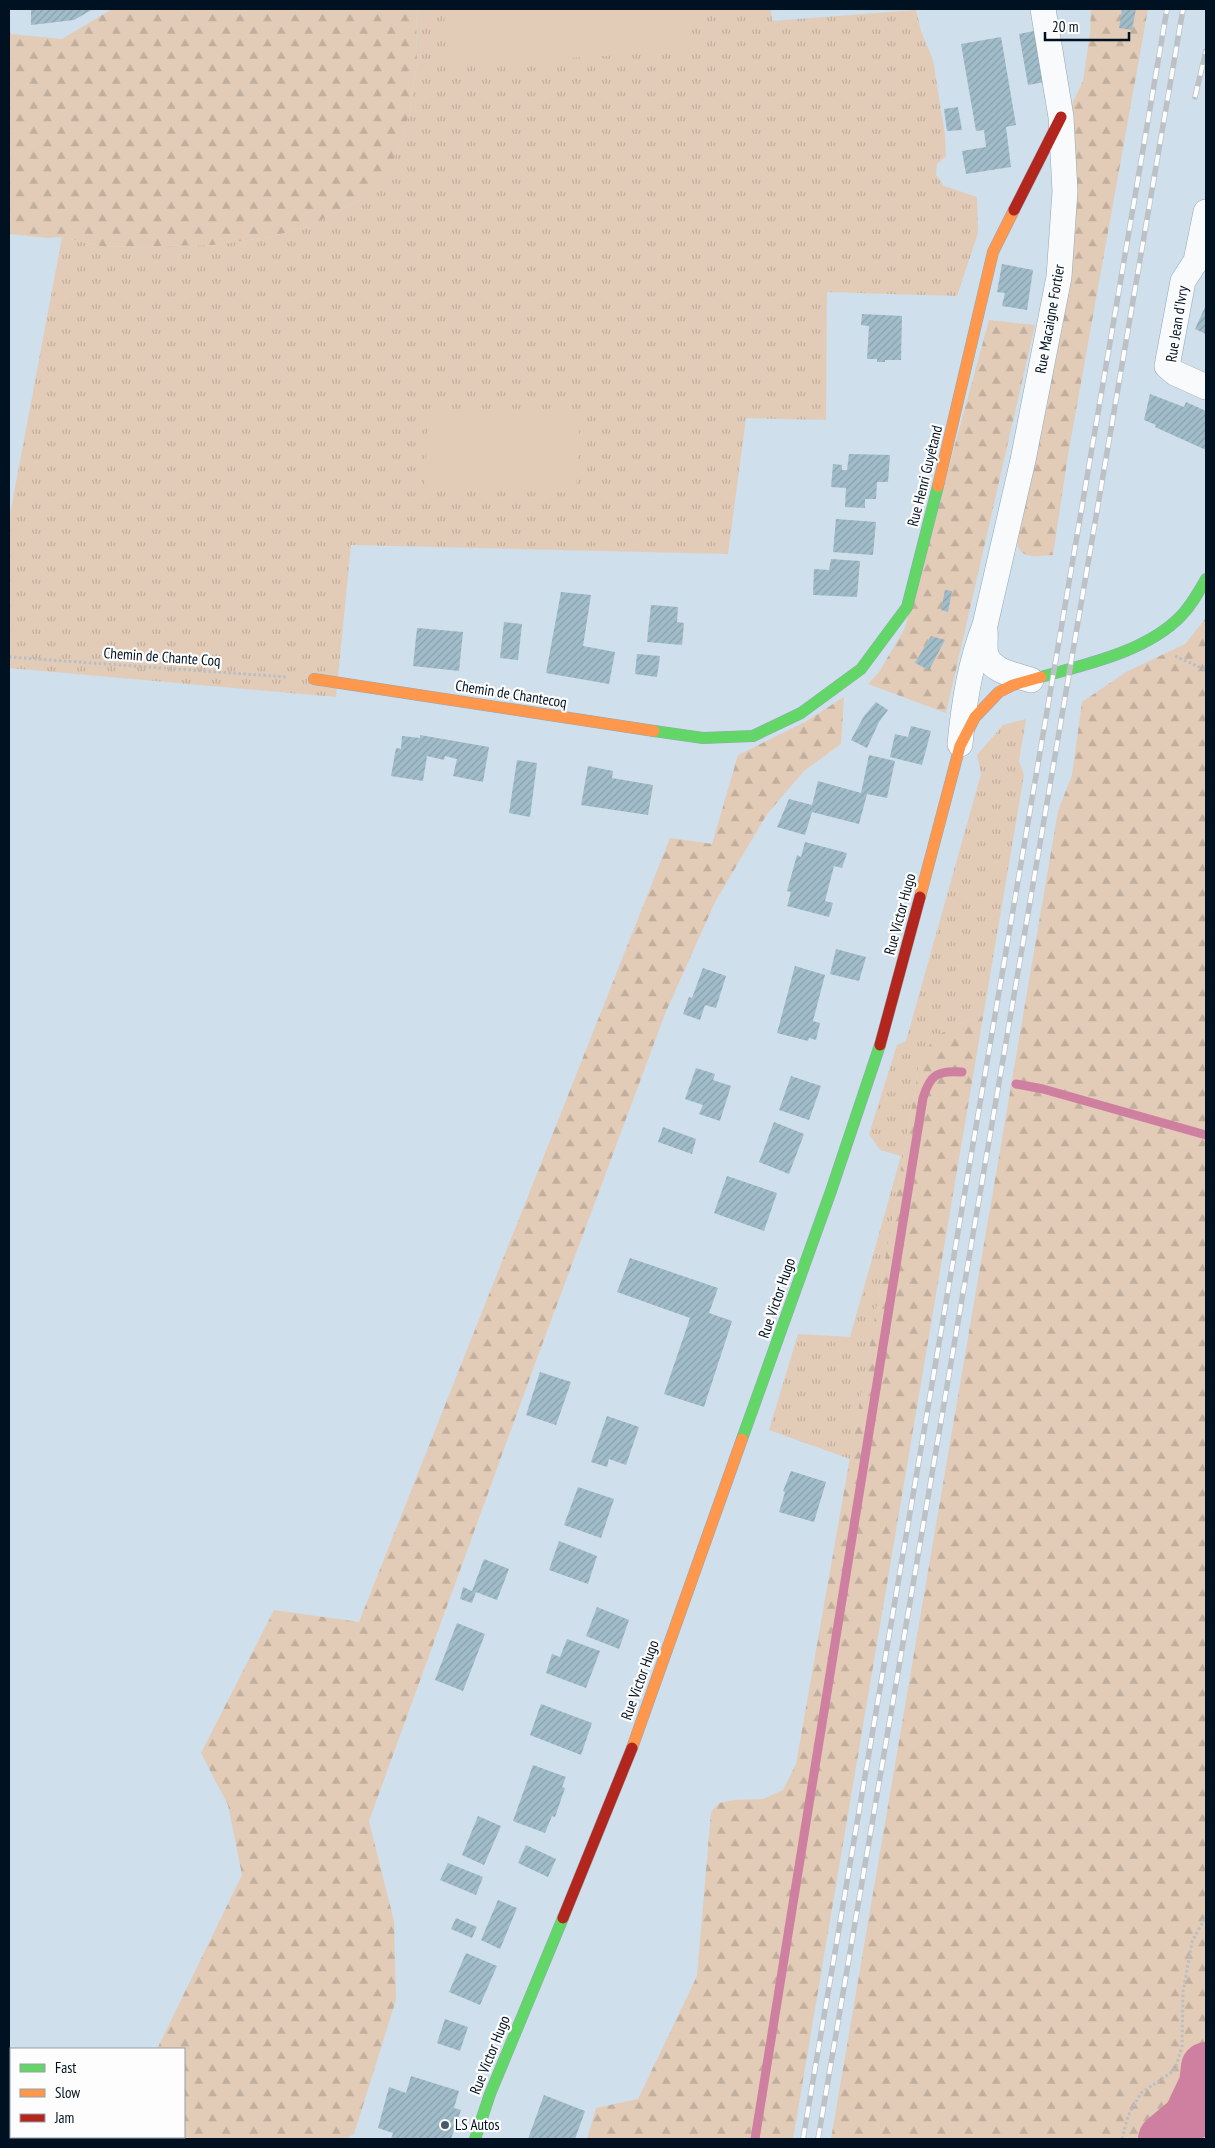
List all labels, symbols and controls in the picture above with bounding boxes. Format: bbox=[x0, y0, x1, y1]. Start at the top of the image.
scale bar bbox=[1045, 10, 1129, 42]
text: 20 m bbox=[1052, 17, 1078, 36]
street label: Rue Macaigne Fortier bbox=[1031, 262, 1069, 375]
street label: Rue Jean d'Ivry bbox=[1161, 284, 1192, 363]
street label: Rue Henri Guyétand bbox=[903, 423, 946, 528]
street label: Chemin de Chante Coq bbox=[103, 643, 221, 670]
street label: Chemin de Chantecoq bbox=[454, 675, 568, 712]
street label: Rue Victor Hugo bbox=[880, 871, 920, 957]
street label: Rue Victor Hugo bbox=[754, 1255, 799, 1340]
street label: Rue Victor Hugo bbox=[616, 1637, 663, 1722]
street label: Rue Victor Hugo bbox=[465, 2013, 514, 2097]
legend bbox=[10, 2048, 185, 2138]
text: Fast bbox=[55, 2058, 76, 2077]
text: Slow bbox=[55, 2083, 80, 2102]
text: Jam bbox=[54, 2108, 74, 2127]
place label: LS Autos bbox=[455, 2115, 500, 2134]
marker: LS Autos bbox=[439, 2119, 451, 2131]

